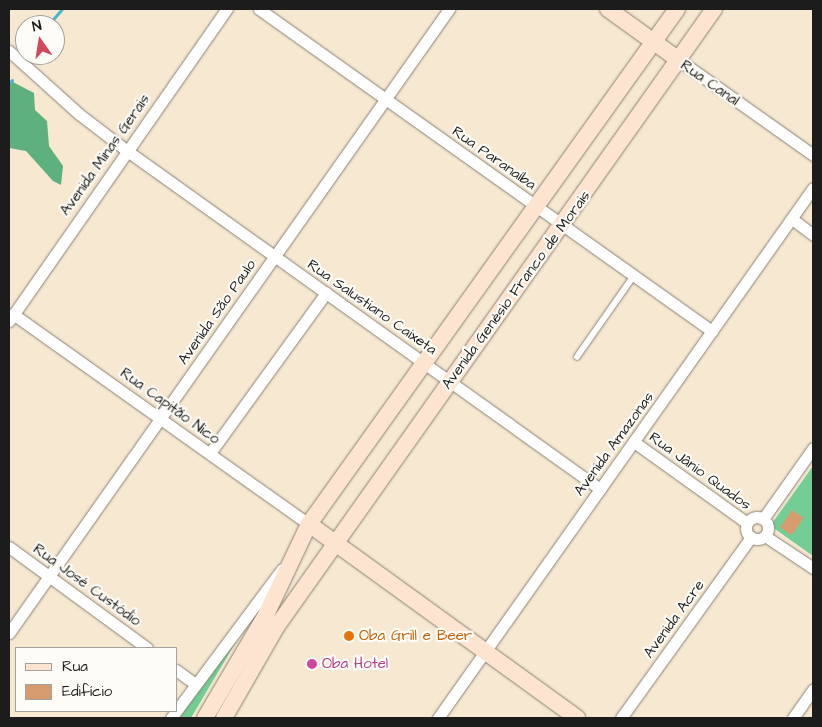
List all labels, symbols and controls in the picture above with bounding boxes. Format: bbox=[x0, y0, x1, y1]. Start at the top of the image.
north arrow bbox=[15, 15, 65, 65]
text: N bbox=[30, 16, 43, 37]
street label: Rua Canal bbox=[677, 56, 743, 110]
street label: Avenida Minas Gerais bbox=[56, 91, 154, 219]
street label: Rua Paranaíba bbox=[448, 122, 540, 194]
street label: Avenida Genésio Franco de Morais bbox=[438, 187, 594, 393]
street label: Rua Salustiano Caixeta bbox=[304, 255, 440, 359]
street label: Avenida São Paulo bbox=[174, 256, 260, 368]
street label: Rua Capitão Nico bbox=[117, 364, 223, 448]
street label: Avenida Amazonas bbox=[570, 389, 658, 499]
street label: Rua Jânio Quados bbox=[646, 428, 754, 514]
street label: Rua José Custódio bbox=[30, 540, 144, 630]
street label: Avenida Acre bbox=[640, 576, 708, 662]
place label: Oba Grill e Beer bbox=[359, 627, 472, 645]
marker: Oba Grill e Beer bbox=[343, 630, 355, 642]
legend bbox=[15, 647, 178, 712]
place label: Oba Hotel bbox=[322, 655, 388, 673]
text: Rua bbox=[62, 656, 88, 677]
marker: Oba Hotel bbox=[306, 658, 318, 670]
text: Edifício bbox=[62, 681, 112, 702]

